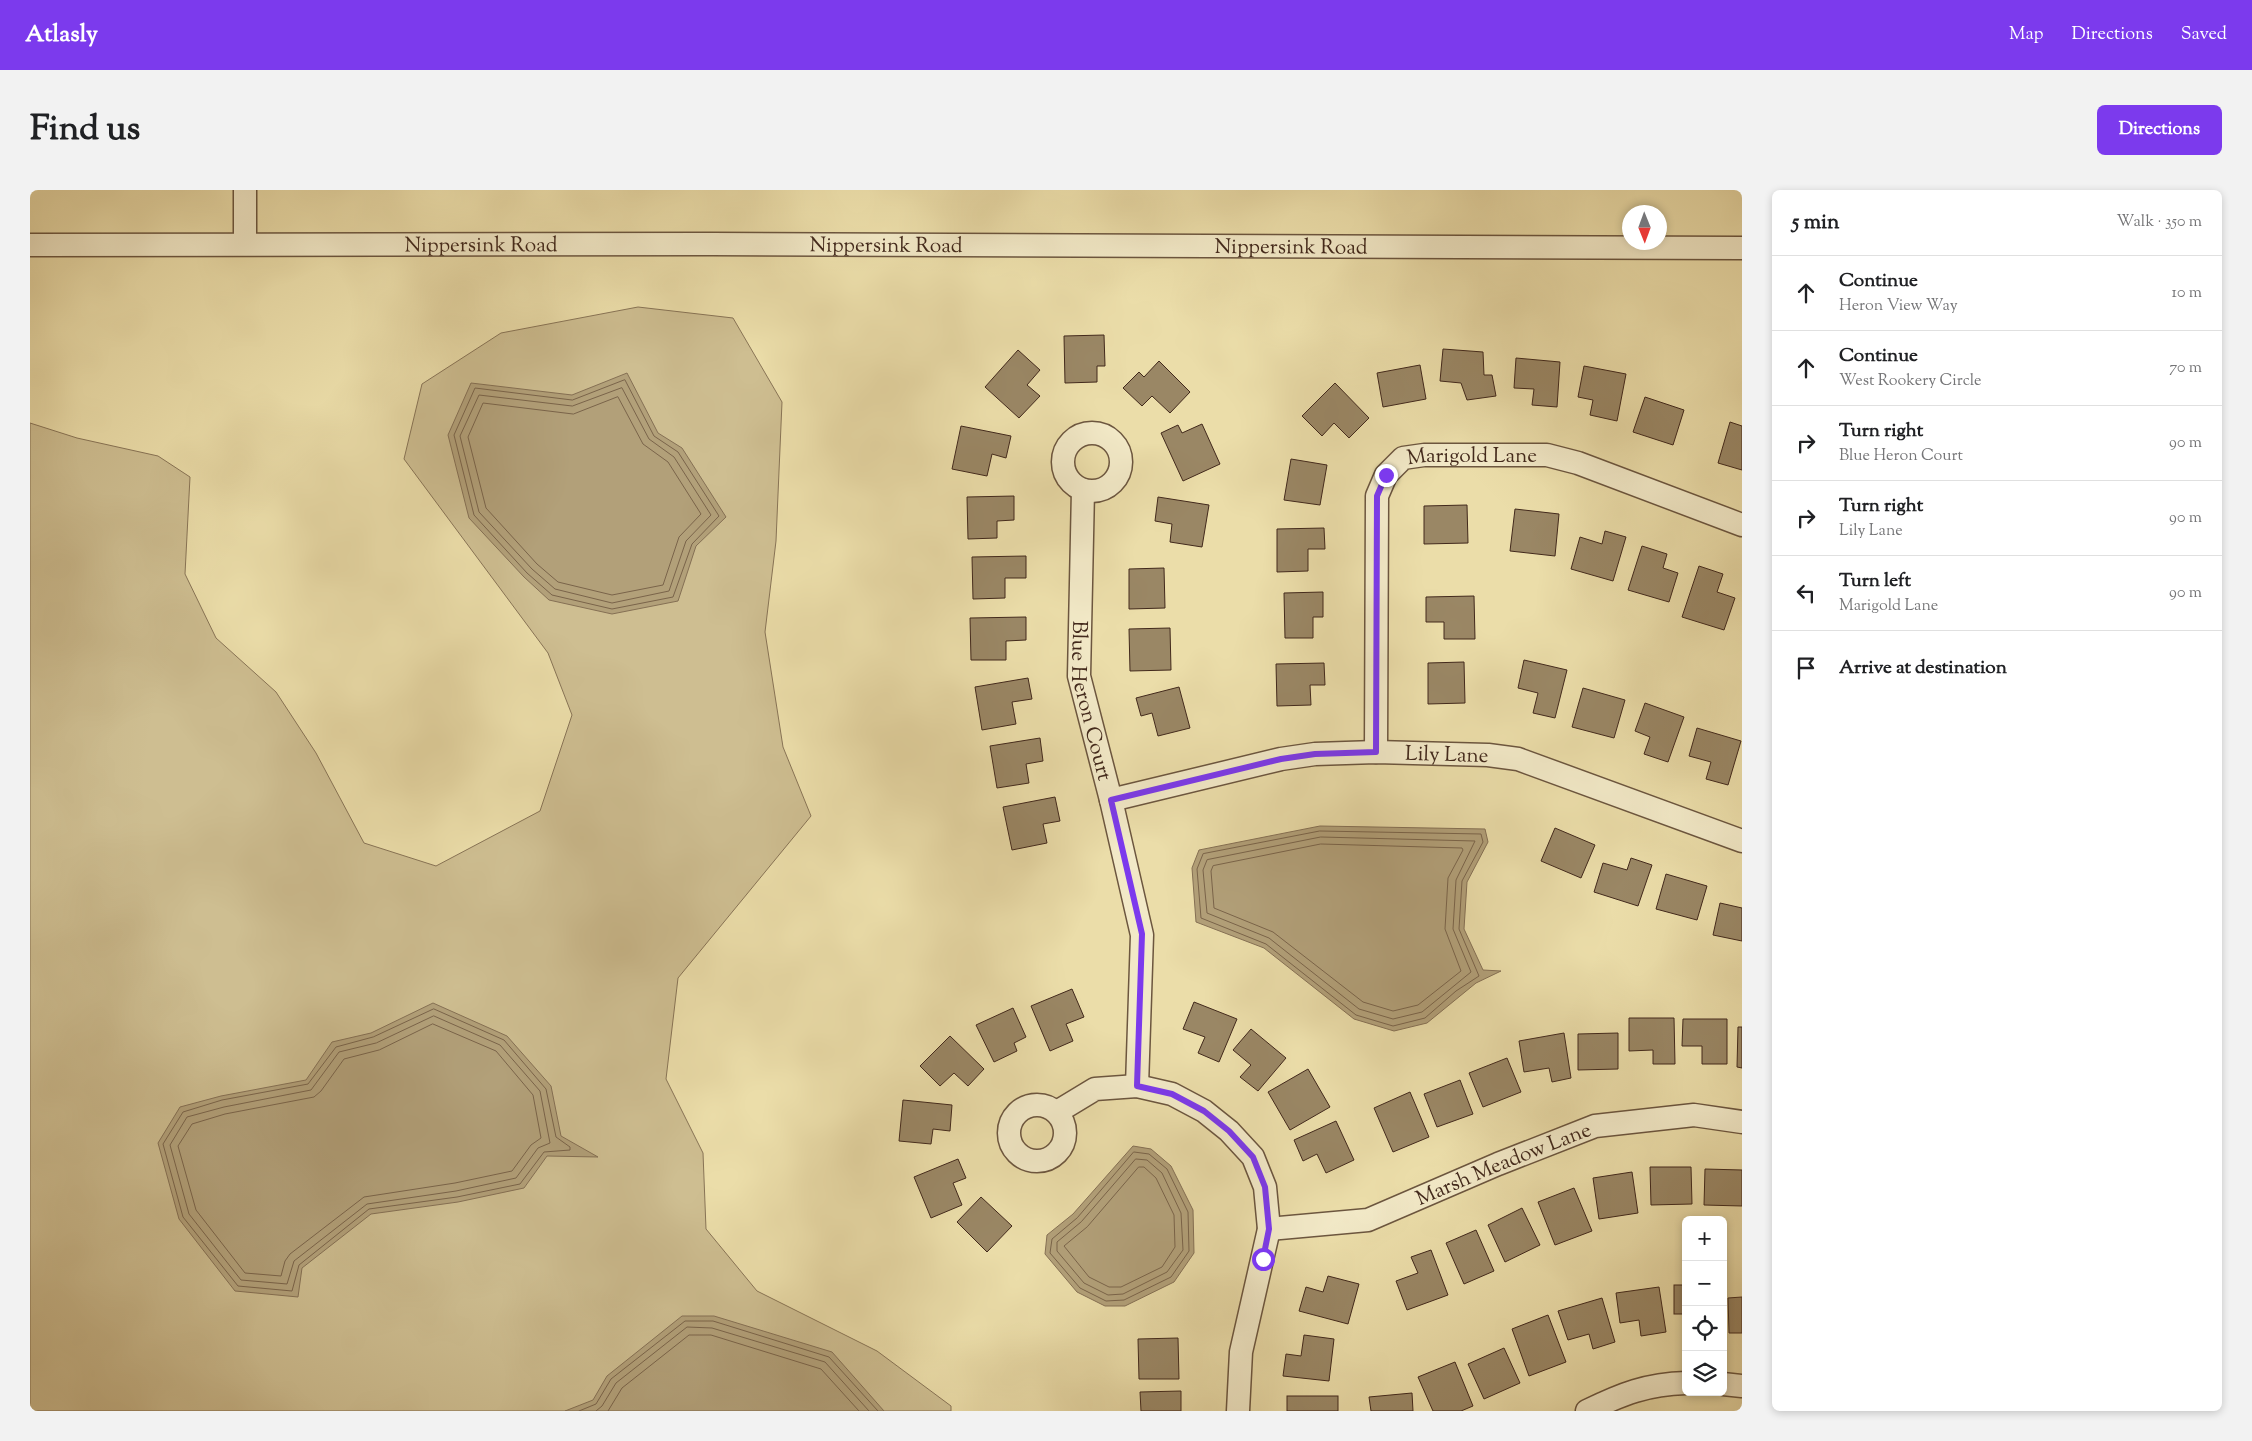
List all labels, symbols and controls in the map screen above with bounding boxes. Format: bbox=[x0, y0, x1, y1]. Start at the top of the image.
text: Atlasly bbox=[25, 18, 98, 52]
text: Map bbox=[2009, 22, 2044, 48]
text: Directions bbox=[2072, 22, 2153, 48]
text: Saved bbox=[2181, 22, 2227, 48]
text: Find us bbox=[30, 105, 140, 156]
button: Directions bbox=[2097, 105, 2222, 155]
north arrow bbox=[1622, 205, 1667, 250]
text: 5 min bbox=[1792, 208, 1839, 238]
text: Walk · 350 m bbox=[2117, 211, 2202, 234]
street label: Nippersink Road bbox=[404, 231, 558, 261]
street label: Nippersink Road bbox=[809, 231, 963, 262]
street label: Nippersink Road bbox=[1214, 233, 1368, 264]
text: Continue bbox=[1839, 268, 1918, 295]
icon: ahead bbox=[1792, 279, 1820, 307]
text: 10 m bbox=[2172, 282, 2202, 305]
text: Heron View Way bbox=[1839, 295, 1958, 318]
text: Continue bbox=[1839, 343, 1918, 370]
icon: ahead bbox=[1792, 354, 1820, 382]
text: 70 m bbox=[2169, 357, 2202, 380]
text: West Rookery Circle bbox=[1839, 370, 1982, 393]
text: Turn right bbox=[1839, 418, 1923, 445]
icon: right bbox=[1792, 429, 1820, 457]
text: 90 m bbox=[2169, 432, 2202, 455]
street label: Marigold Lane bbox=[1405, 442, 1537, 474]
text: Blue Heron Court bbox=[1839, 445, 1963, 468]
route end bbox=[1375, 464, 1398, 487]
text: Turn right bbox=[1839, 493, 1923, 520]
icon: right bbox=[1792, 504, 1820, 532]
text: 90 m bbox=[2169, 507, 2202, 530]
text: Lily Lane bbox=[1839, 520, 1903, 543]
text: Turn left bbox=[1839, 568, 1911, 595]
icon: left bbox=[1792, 579, 1820, 607]
text: 90 m bbox=[2169, 582, 2202, 605]
text: Marigold Lane bbox=[1839, 595, 1938, 618]
street label: Blue Heron Court bbox=[1062, 620, 1118, 784]
icon: arrive bbox=[1792, 654, 1820, 682]
text: Arrive at destination bbox=[1839, 655, 2007, 682]
street label: Lily Lane bbox=[1404, 740, 1489, 772]
street label: Marsh Meadow Lane bbox=[1412, 1116, 1596, 1215]
map controls bbox=[1682, 1216, 1727, 1396]
button: + bbox=[1682, 1216, 1727, 1261]
route start bbox=[1252, 1248, 1275, 1271]
button: − bbox=[1682, 1261, 1727, 1306]
button: locate bbox=[1682, 1306, 1727, 1351]
button: layers bbox=[1682, 1351, 1727, 1396]

